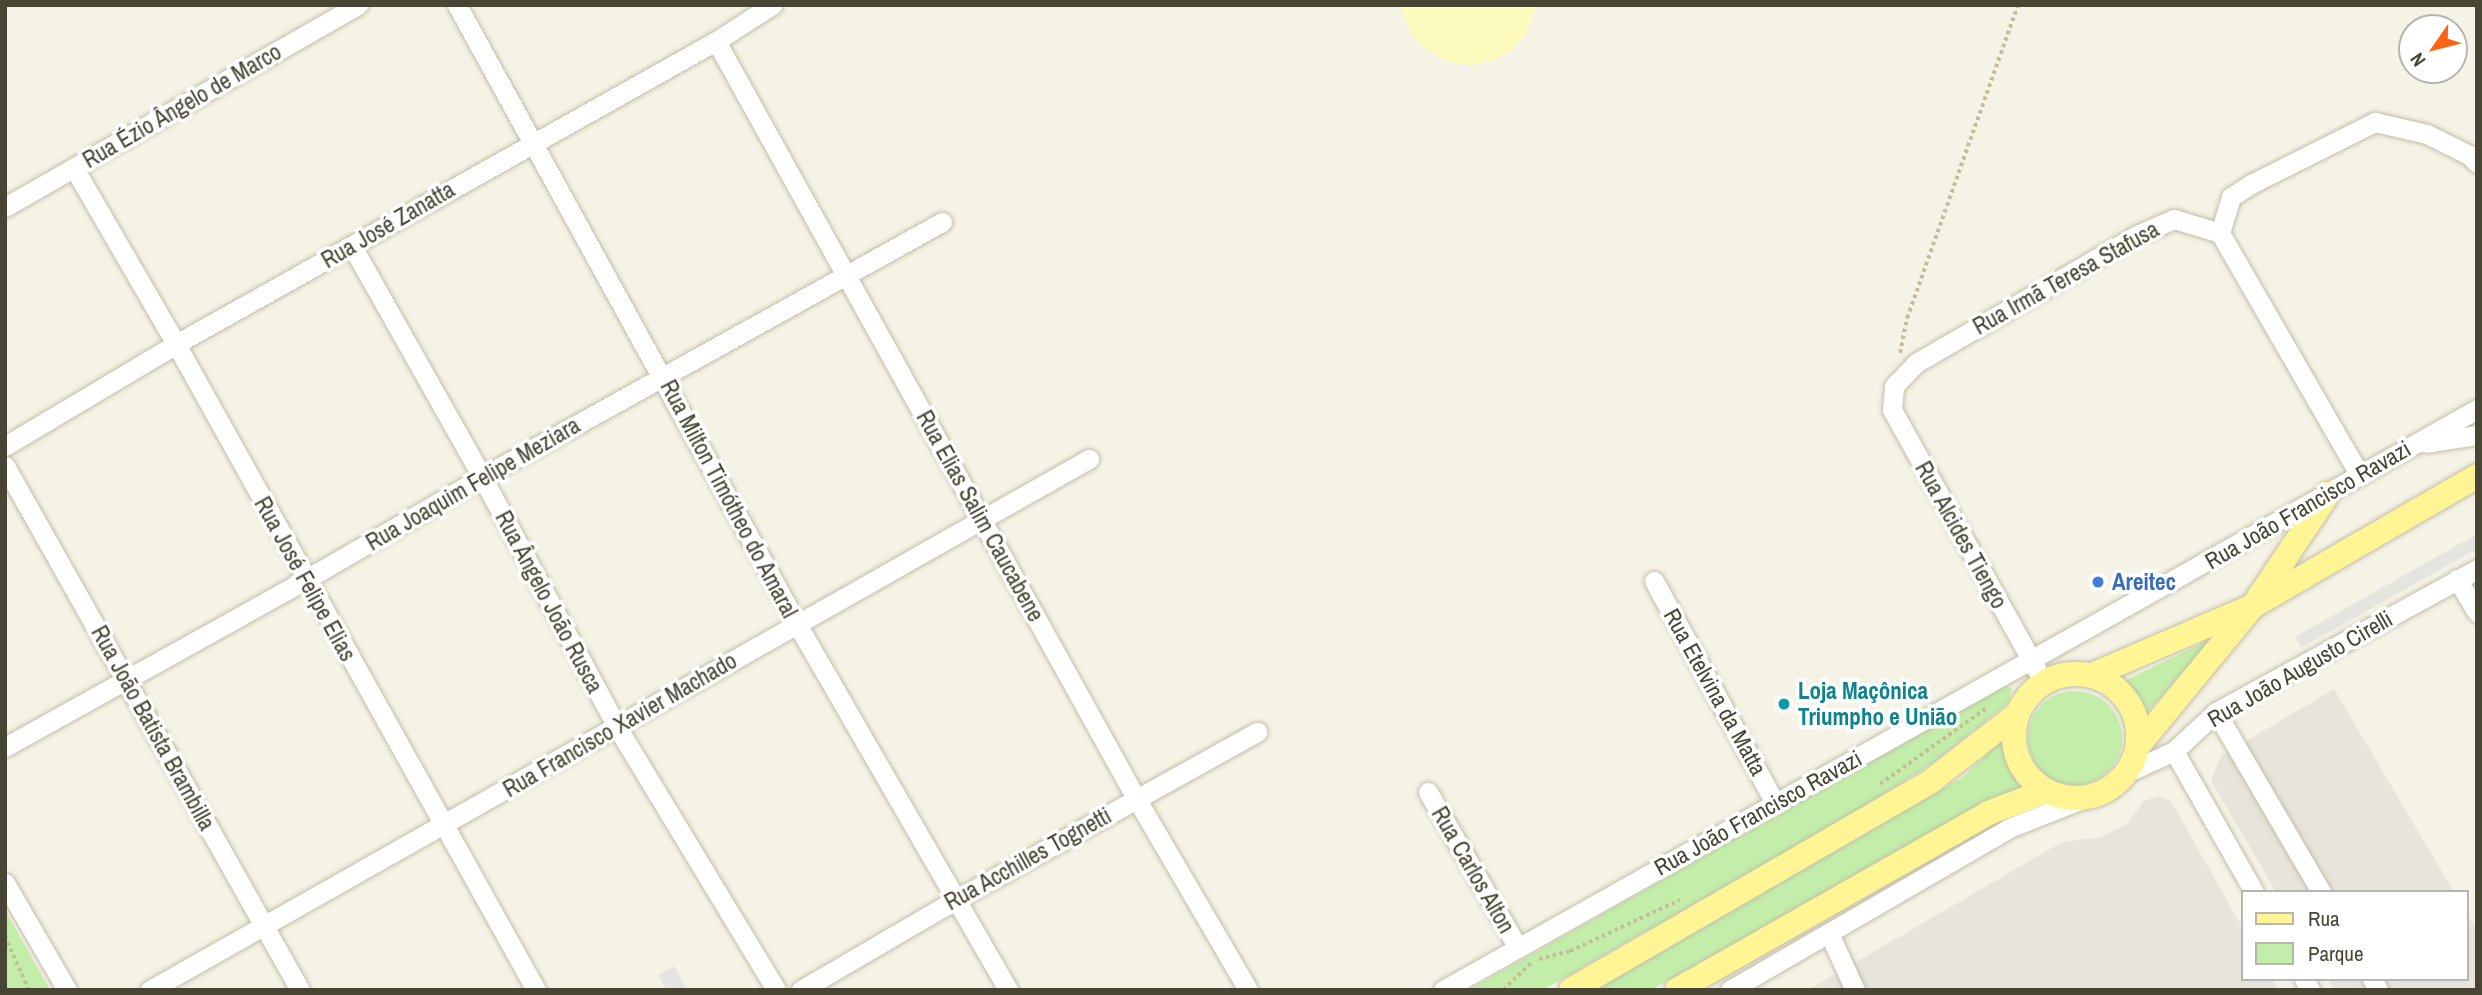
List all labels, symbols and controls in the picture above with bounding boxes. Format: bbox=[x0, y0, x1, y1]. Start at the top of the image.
north arrow bbox=[2398, 14, 2468, 84]
street label: Rua Ézio Ângelo de Marco bbox=[77, 38, 287, 174]
text: N bbox=[2404, 48, 2431, 72]
street label: Rua José Zanatta bbox=[317, 176, 459, 274]
street label: Rua Irmã Teresa Stafusa bbox=[1968, 215, 2164, 341]
street label: Rua Milton Timótheo do Amaral bbox=[654, 375, 804, 623]
street label: Rua Elias Salim Caucabene bbox=[910, 406, 1050, 626]
street label: Rua Joaquim Felipe Meziara bbox=[361, 411, 585, 557]
street label: Rua João Francisco Ravazi bbox=[2200, 435, 2416, 575]
street label: Rua Alcides Tiengo bbox=[1909, 456, 2013, 614]
street label: Rua José Felipe Elias bbox=[248, 492, 362, 666]
street label: Rua Ângelo João Rusca bbox=[489, 506, 609, 698]
place label: Areitec bbox=[2112, 568, 2176, 596]
marker: Areitec bbox=[2090, 574, 2106, 590]
street label: Rua Etelvina da Matta bbox=[1658, 604, 1772, 780]
street label: Rua João Augusto Cirelli bbox=[2202, 605, 2398, 733]
street label: Rua João Batista Brambilla bbox=[85, 621, 221, 835]
street label: Rua Francisco Xavier Machado bbox=[498, 647, 742, 803]
place label: Loja Maçônica Triumpho e União bbox=[1798, 677, 1957, 731]
marker: Loja Maçônica Triumpho e União bbox=[1776, 696, 1792, 712]
street label: Rua João Francisco Ravazi bbox=[1650, 745, 1866, 881]
street label: Rua Acchilles Tognetti bbox=[939, 801, 1117, 917]
street label: Rua Carlos Alton bbox=[1425, 801, 1521, 939]
legend bbox=[2240, 890, 2468, 981]
text: Rua bbox=[2308, 904, 2340, 933]
text: Parque bbox=[2308, 939, 2364, 968]

